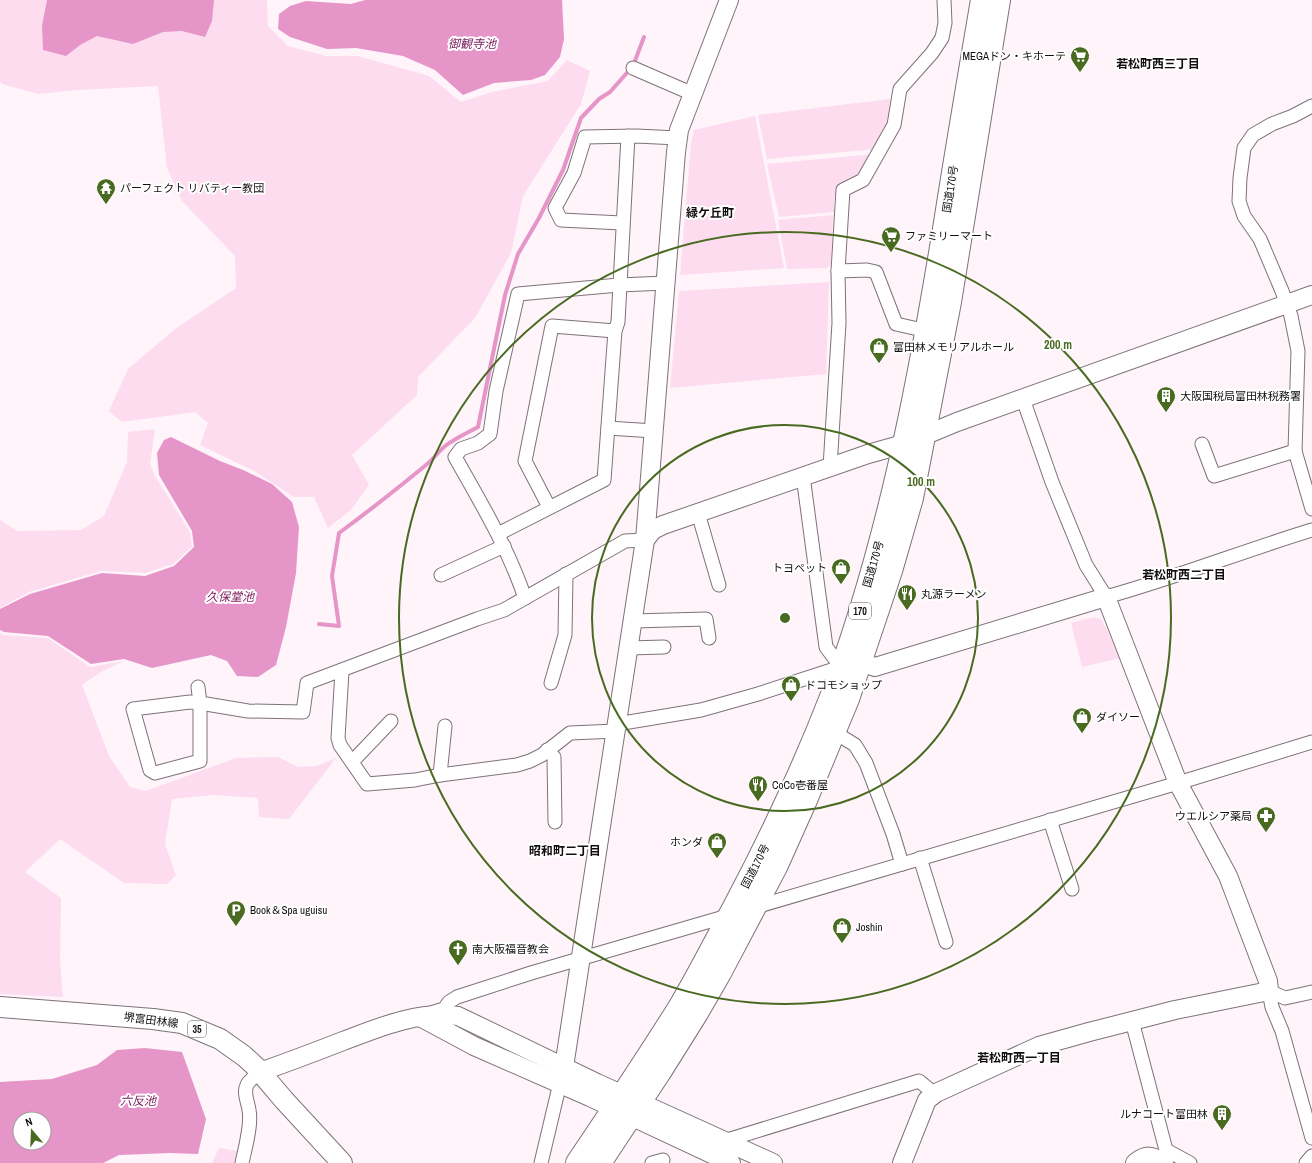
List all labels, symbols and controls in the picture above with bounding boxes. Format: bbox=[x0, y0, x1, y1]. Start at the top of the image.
water label: 御観寺池 bbox=[448, 36, 497, 52]
supermarket icon: MEGAドン・キホーテ bbox=[1069, 45, 1091, 73]
place label: MEGAドン・キホーテ bbox=[962, 49, 1066, 63]
district label: 若松町西三丁目 bbox=[1116, 56, 1200, 72]
street label: 国道170号 bbox=[939, 164, 961, 214]
temple icon: パーフェクト リバティー教団 bbox=[95, 177, 117, 205]
place label: パーフェクト リバティー教団 bbox=[120, 181, 264, 195]
district label: 緑ケ丘町 bbox=[686, 205, 734, 221]
supermarket icon: ファミリーマート bbox=[880, 225, 902, 253]
place label: ファミリーマート bbox=[905, 229, 993, 243]
shop icon: 富田林メモリアルホール bbox=[868, 336, 890, 364]
text: 200 m bbox=[1044, 337, 1072, 353]
place label: 富田林メモリアルホール bbox=[893, 340, 1014, 354]
building icon: 大阪国税局富田林税務署 bbox=[1155, 385, 1177, 413]
place label: 大阪国税局富田林税務署 bbox=[1180, 389, 1301, 403]
text: 100 m bbox=[907, 474, 935, 490]
street label: 国道170号 bbox=[860, 539, 886, 589]
shop icon: トヨペット bbox=[830, 557, 852, 585]
place label: トヨペット bbox=[772, 561, 827, 575]
district label: 若松町西二丁目 bbox=[1142, 567, 1226, 583]
restaurant icon: 丸源ラーメン bbox=[896, 583, 918, 611]
place label: 丸源ラーメン bbox=[921, 587, 987, 601]
water label: 久保堂池 bbox=[206, 589, 255, 605]
road number: 170 bbox=[849, 603, 871, 619]
centre of rings bbox=[778, 611, 792, 625]
shop icon: ドコモショップ bbox=[780, 674, 802, 702]
place label: ドコモショップ bbox=[805, 678, 882, 692]
shop icon: ダイソー bbox=[1071, 706, 1093, 734]
place label: ダイソー bbox=[1096, 710, 1140, 724]
restaurant icon: CoCo壱番屋 bbox=[747, 774, 769, 802]
place label: CoCo壱番屋 bbox=[772, 778, 828, 792]
pharmacy icon: ウエルシア薬局 bbox=[1255, 805, 1277, 833]
place label: ウエルシア薬局 bbox=[1175, 809, 1252, 823]
shop icon: ホンダ bbox=[706, 831, 728, 859]
place label: ホンダ bbox=[670, 835, 703, 849]
street label: 国道170号 bbox=[738, 841, 772, 891]
district label: 昭和町二丁目 bbox=[529, 843, 601, 859]
parking icon: Book＆Spa uguisu bbox=[225, 899, 247, 927]
place label: Book＆Spa uguisu bbox=[250, 903, 327, 917]
shop icon: Joshin bbox=[831, 916, 853, 944]
place label: Joshin bbox=[856, 920, 883, 934]
church icon: 南大阪福音教会 bbox=[447, 938, 469, 966]
place label: 南大阪福音教会 bbox=[472, 942, 549, 956]
street label: 堺富田林線 bbox=[123, 1010, 179, 1030]
road number: 35 bbox=[188, 1021, 206, 1037]
district label: 若松町西一丁目 bbox=[977, 1050, 1061, 1066]
water label: 六反池 bbox=[120, 1093, 157, 1109]
building icon: ルナコート富田林 bbox=[1211, 1103, 1233, 1131]
place label: ルナコート富田林 bbox=[1120, 1107, 1208, 1121]
north arrow bbox=[12, 1111, 52, 1151]
text: N bbox=[23, 1114, 34, 1129]

